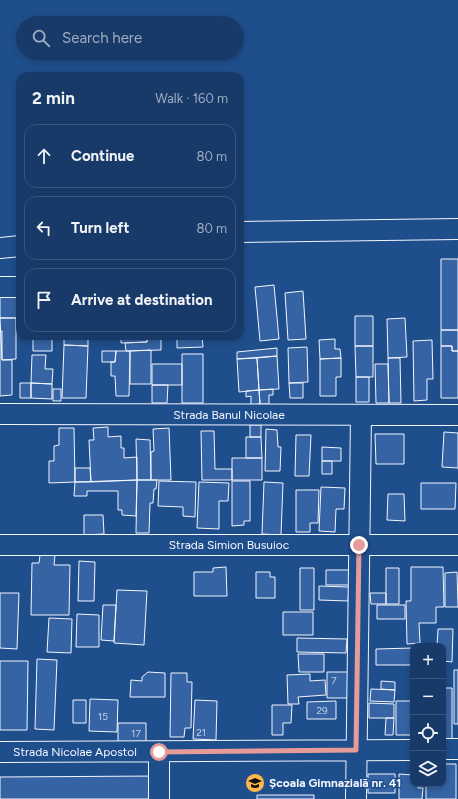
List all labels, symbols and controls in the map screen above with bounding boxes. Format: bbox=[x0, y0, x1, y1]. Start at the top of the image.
search box bbox=[16, 16, 244, 60]
icon: search bbox=[30, 27, 52, 49]
text: Search here bbox=[62, 29, 142, 47]
text: 2 min bbox=[32, 88, 75, 108]
text: Walk · 160 m bbox=[155, 91, 228, 106]
icon: ahead bbox=[33, 145, 55, 167]
text: Continue bbox=[71, 147, 134, 165]
text: 80 m bbox=[196, 149, 227, 164]
icon: left bbox=[33, 217, 55, 239]
text: Turn left bbox=[71, 219, 129, 237]
text: 80 m bbox=[196, 221, 227, 236]
icon: arrive bbox=[33, 289, 55, 311]
text: Arrive at destination bbox=[71, 291, 212, 309]
street label: Strada Banul Nicolae bbox=[173, 408, 285, 422]
route end bbox=[350, 536, 368, 554]
street label: Strada Simion Busuioc bbox=[169, 538, 290, 552]
map controls bbox=[410, 643, 446, 787]
button: + bbox=[410, 643, 446, 679]
house number: 7 bbox=[331, 674, 337, 687]
button: − bbox=[410, 679, 446, 715]
house number: 29 bbox=[316, 704, 328, 717]
house number: 15 bbox=[98, 710, 108, 723]
button: locate bbox=[410, 715, 446, 751]
house number: 21 bbox=[196, 726, 206, 739]
house number: 17 bbox=[131, 727, 141, 740]
route start bbox=[150, 743, 168, 761]
street label: Strada Nicolae Apostol bbox=[13, 745, 137, 759]
button: layers bbox=[410, 751, 446, 787]
school or university icon: Școala Gimnazială nr. 41 bbox=[244, 772, 266, 794]
place label: Școala Gimnazială nr. 41 bbox=[269, 776, 401, 790]

